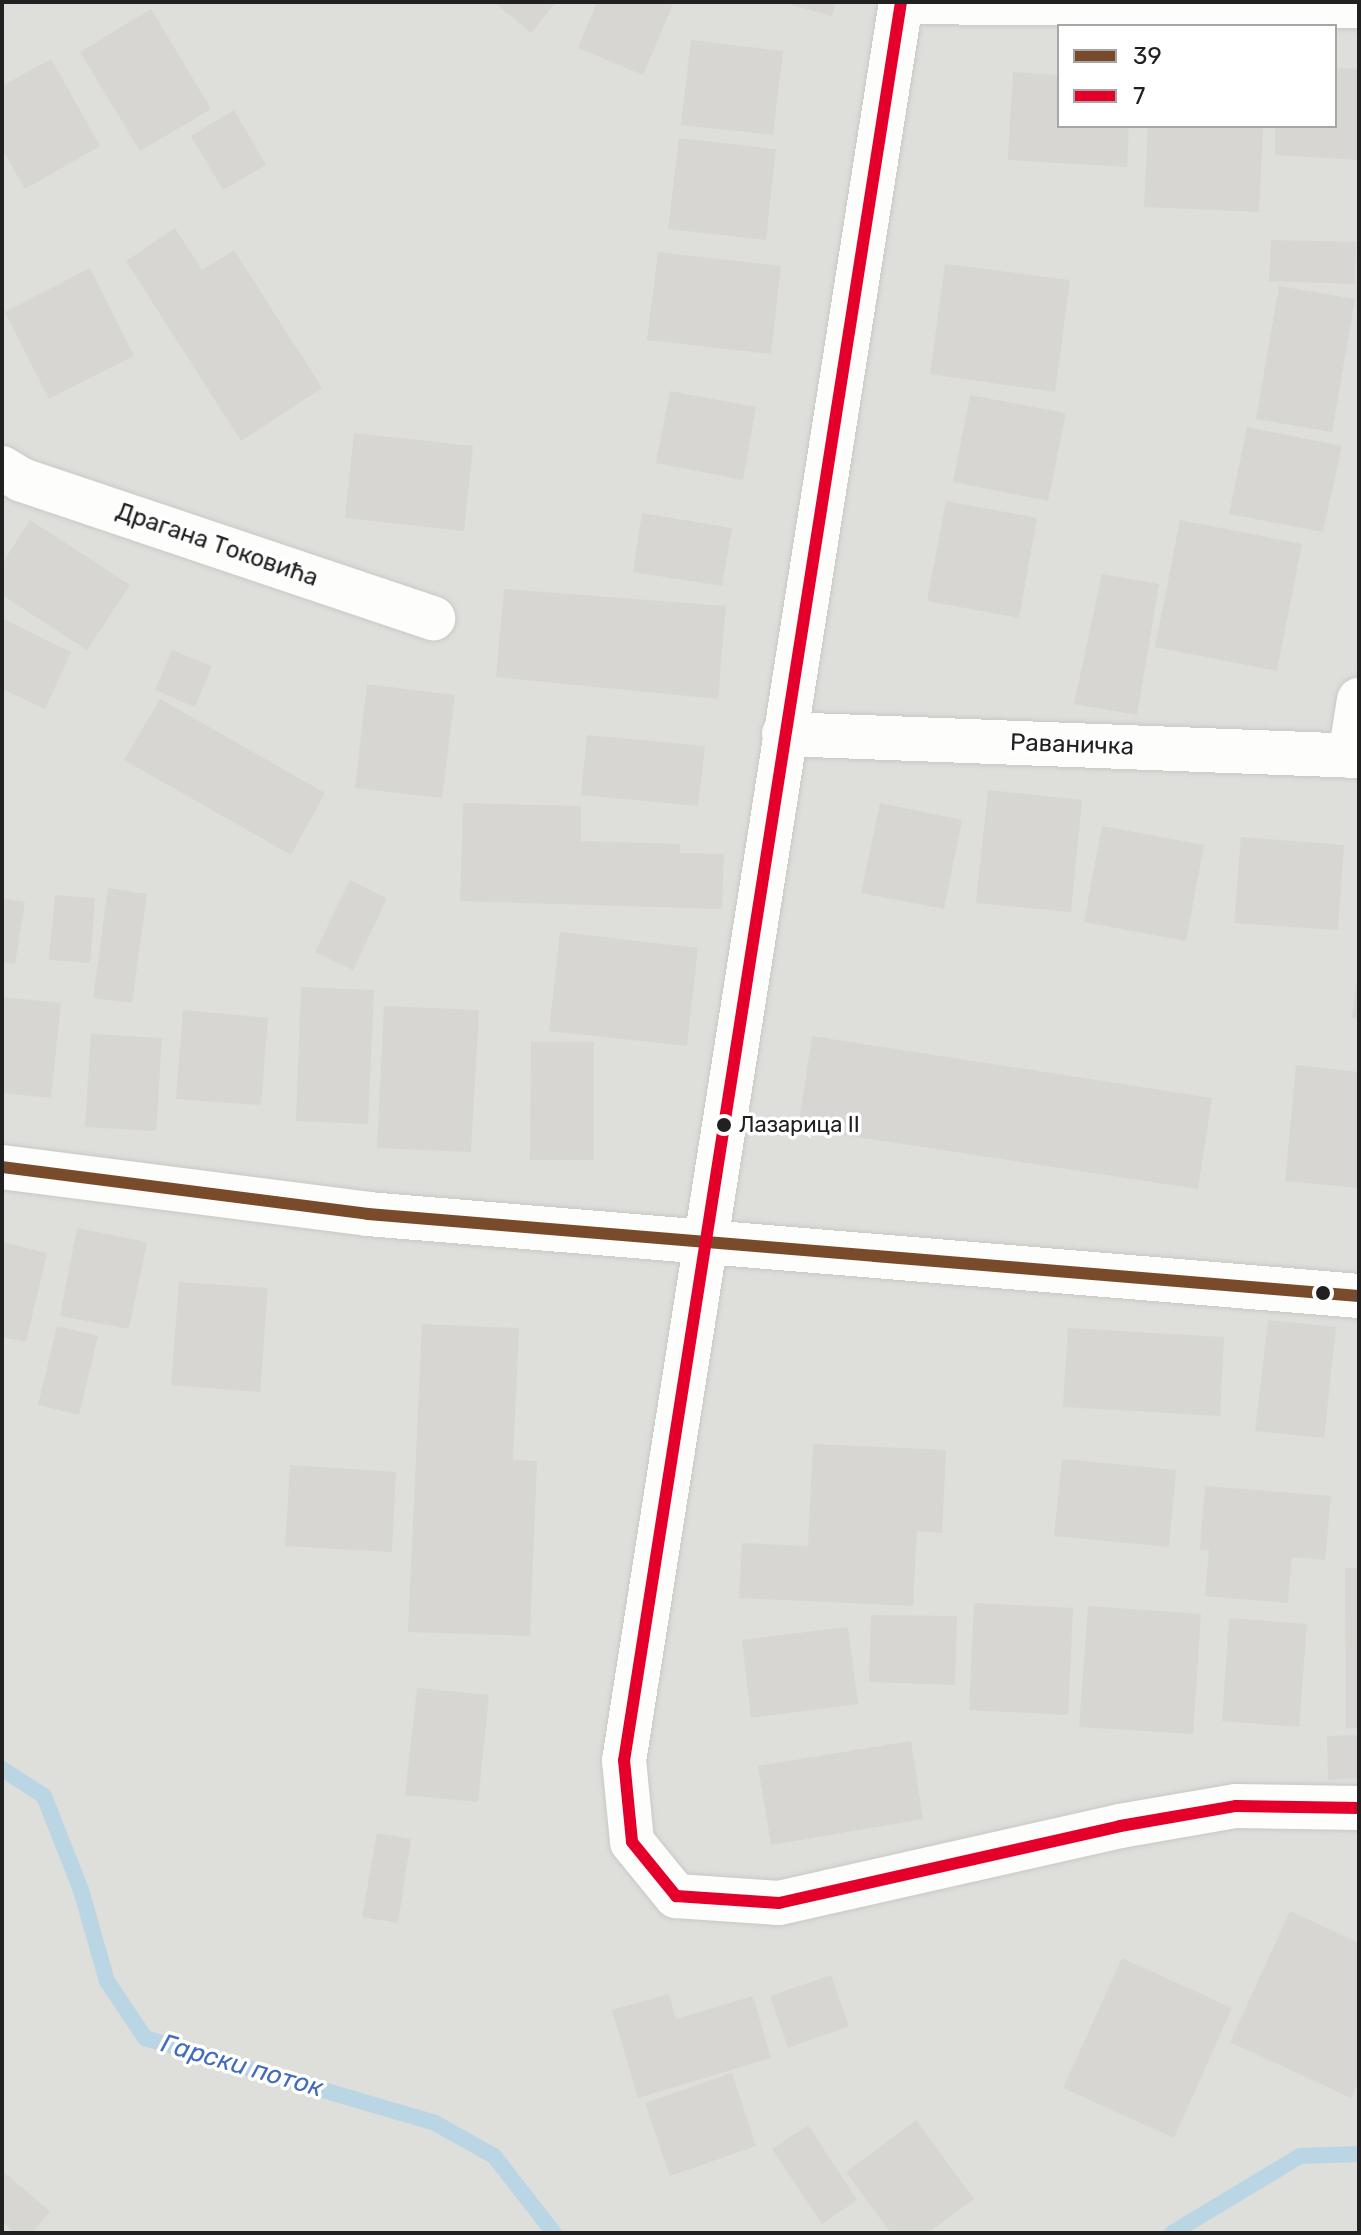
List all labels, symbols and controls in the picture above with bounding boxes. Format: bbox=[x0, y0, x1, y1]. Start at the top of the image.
legend bbox=[1057, 24, 1337, 128]
text: 39 bbox=[1133, 42, 1162, 70]
text: 7 bbox=[1133, 82, 1145, 110]
street label: Драгана Токовића bbox=[112, 497, 322, 593]
street label: Раваничка bbox=[1010, 728, 1134, 762]
place label: Лазарица II bbox=[739, 1112, 860, 1138]
marker: Лазарица II bbox=[716, 1117, 732, 1133]
unlabelled marker bbox=[1315, 1285, 1331, 1301]
water label: Гарски поток bbox=[158, 2028, 326, 2104]

